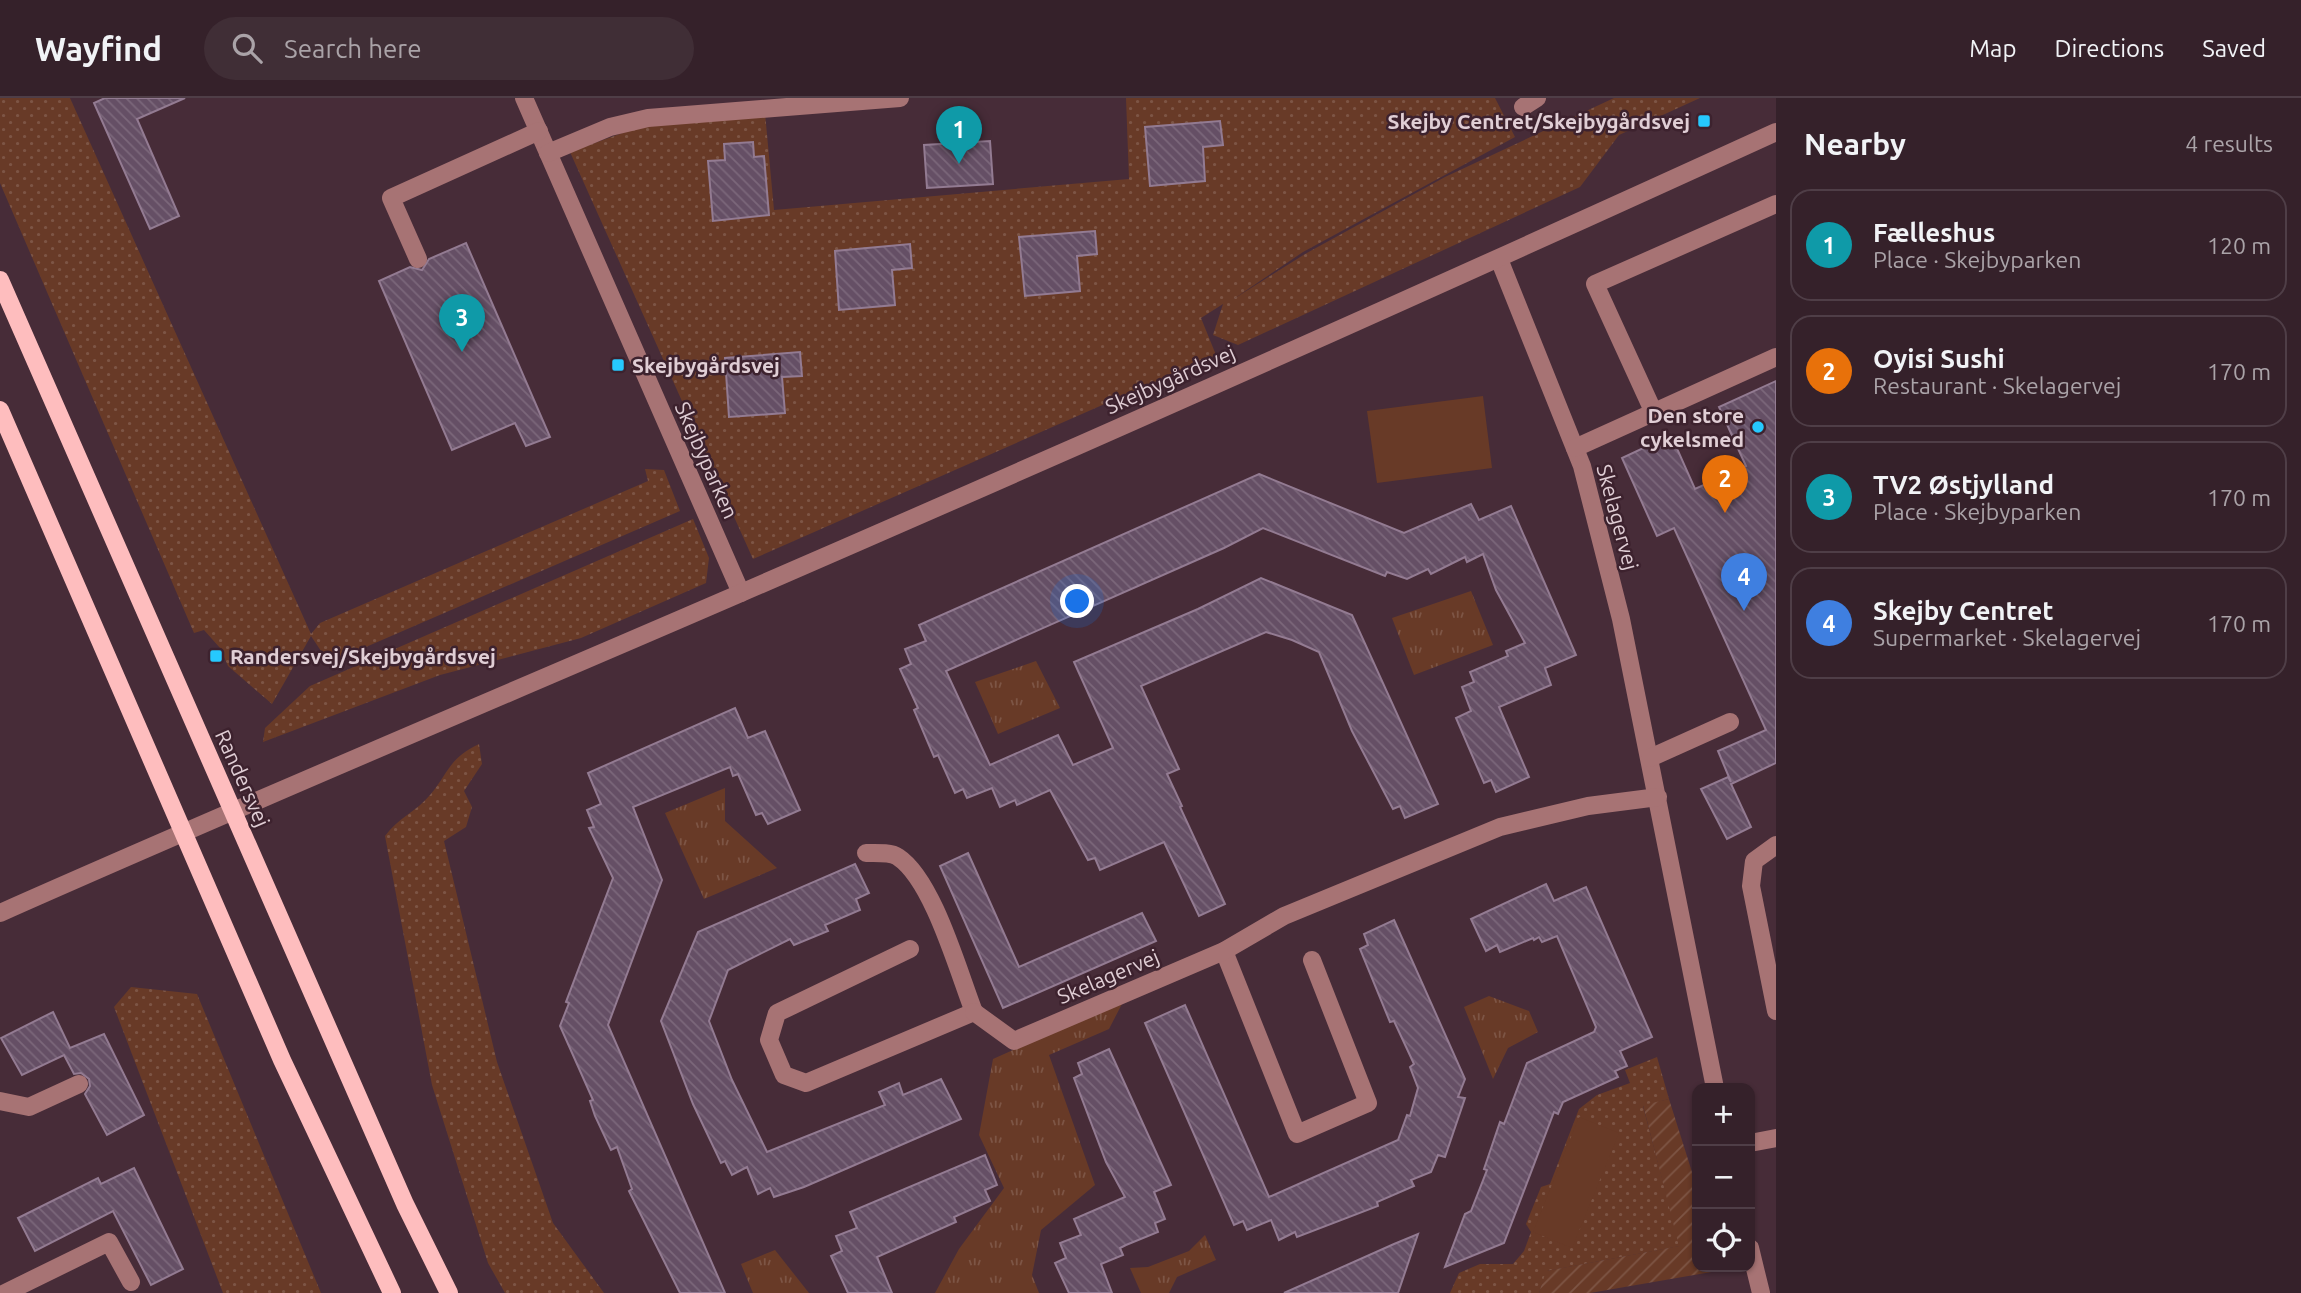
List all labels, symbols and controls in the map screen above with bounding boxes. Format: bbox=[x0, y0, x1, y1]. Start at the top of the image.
search box bbox=[204, 17, 694, 80]
icon: search bbox=[228, 29, 266, 67]
text: Wayfind bbox=[35, 30, 162, 67]
text: Search here bbox=[284, 34, 422, 63]
text: Map bbox=[1969, 35, 2016, 62]
text: Directions bbox=[2054, 35, 2164, 62]
text: Saved bbox=[2202, 35, 2266, 62]
pin: 1 bbox=[936, 106, 982, 164]
place label: Skejby Centret/Skejbygårdsvej bbox=[1388, 109, 1690, 133]
marker: Skejby Centret/Skejbygårdsvej bbox=[1696, 113, 1712, 129]
text: Nearby bbox=[1804, 127, 1906, 161]
text: 4 results bbox=[2185, 131, 2273, 156]
text: Fælleshus bbox=[1873, 218, 1995, 247]
text: 1 bbox=[1823, 233, 1835, 258]
text: 120 m bbox=[2207, 233, 2271, 258]
text: Place · Skejbyparken bbox=[1873, 247, 2081, 272]
pin: 3 bbox=[439, 294, 485, 352]
street label: Skejbygårdsvej bbox=[1101, 340, 1239, 418]
text: Oyisi Sushi bbox=[1873, 344, 2005, 373]
place label: Skejbygårdsvej bbox=[632, 353, 780, 377]
marker: Skejbygårdsvej bbox=[610, 357, 626, 373]
text: 2 bbox=[1823, 359, 1835, 384]
text: 170 m bbox=[2207, 359, 2271, 384]
text: Restaurant · Skelagervej bbox=[1873, 373, 2121, 398]
street label: Skejbyparken bbox=[671, 398, 743, 522]
place label: Den store cykelsmed bbox=[1640, 403, 1744, 451]
marker: Den store cykelsmed bbox=[1750, 419, 1766, 435]
pin: 2 bbox=[1702, 455, 1748, 513]
street label: Skelagervej bbox=[1592, 462, 1644, 572]
text: TV2 Østjylland bbox=[1873, 470, 2054, 499]
text: 3 bbox=[1823, 485, 1835, 510]
text: 170 m bbox=[2207, 485, 2271, 510]
text: Place · Skejbyparken bbox=[1873, 499, 2081, 524]
pin: 4 bbox=[1721, 553, 1767, 611]
your location bbox=[1060, 584, 1094, 618]
text: Skejby Centret bbox=[1873, 596, 2053, 625]
text: 4 bbox=[1823, 611, 1835, 636]
text: 170 m bbox=[2207, 611, 2271, 636]
text: Supermarket · Skelagervej bbox=[1873, 625, 2141, 650]
place label: Randersvej/Skejbygårdsvej bbox=[230, 644, 496, 668]
marker: Randersvej/Skejbygårdsvej bbox=[208, 648, 224, 664]
street label: Randersvej bbox=[211, 726, 275, 830]
street label: Skelagervej bbox=[1054, 944, 1162, 1008]
map controls bbox=[1692, 1083, 1755, 1272]
button: + bbox=[1692, 1083, 1755, 1146]
button: − bbox=[1692, 1146, 1755, 1209]
button: locate bbox=[1692, 1209, 1755, 1272]

